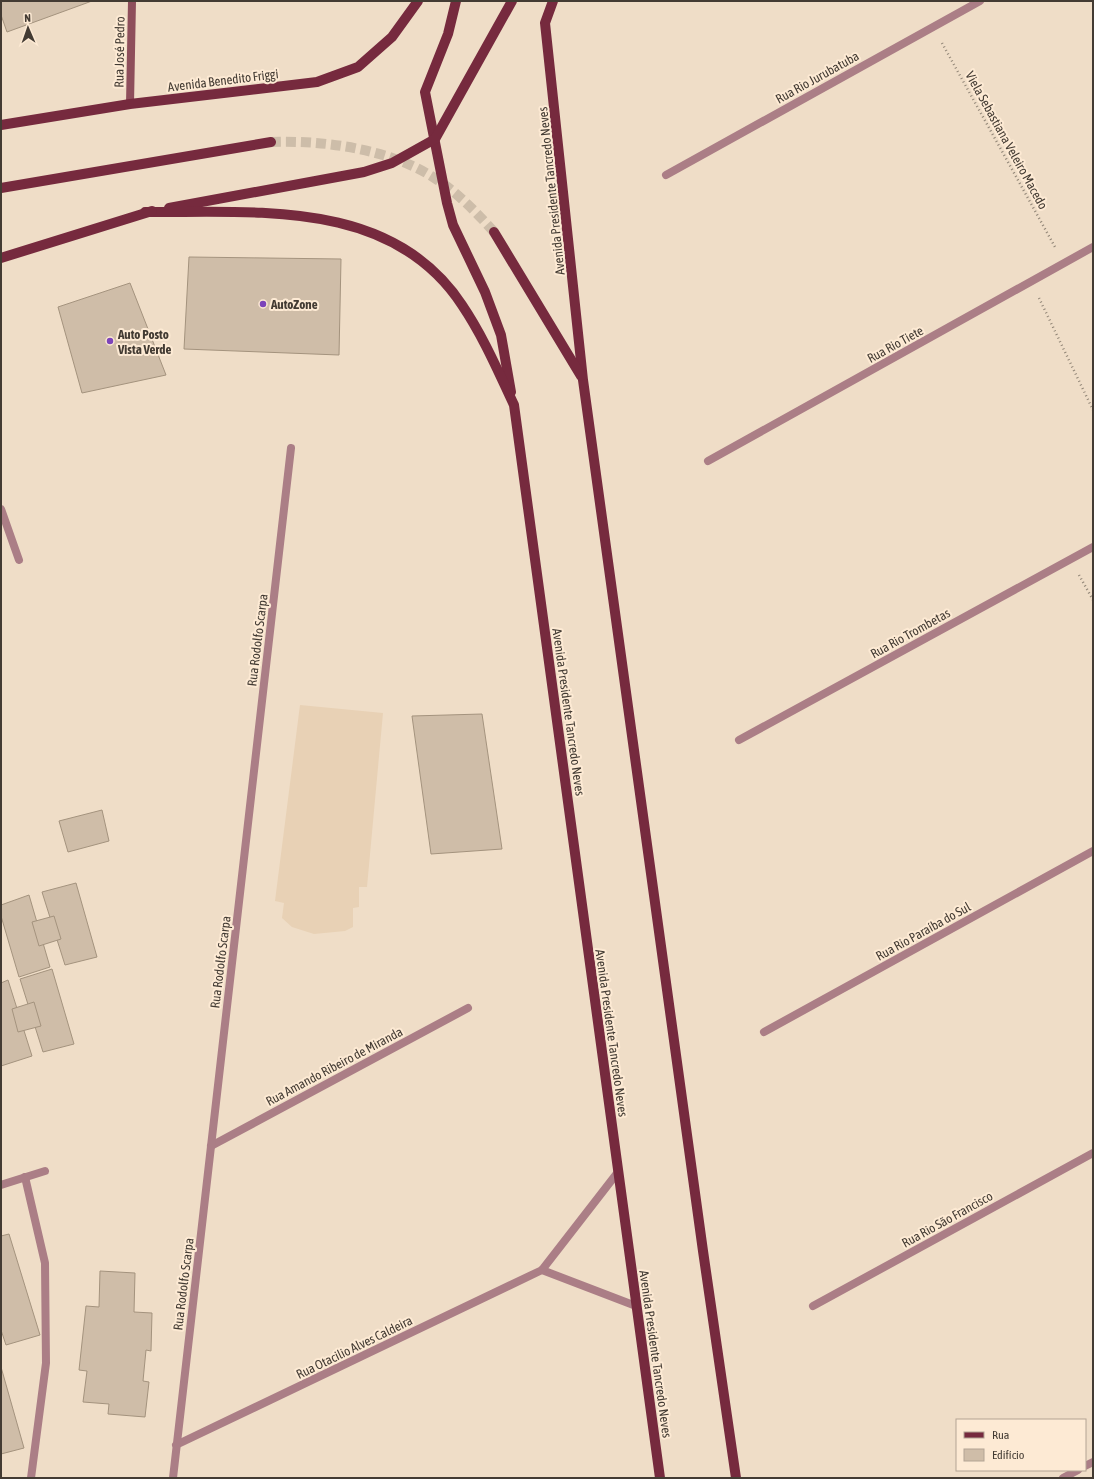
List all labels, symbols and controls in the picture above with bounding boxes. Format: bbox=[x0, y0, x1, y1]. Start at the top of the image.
north arrow bbox=[8, 8, 48, 48]
text: N bbox=[24, 12, 31, 24]
street label: Rua José Pedro bbox=[111, 16, 128, 88]
street label: Rua Rio Jurubatuba bbox=[773, 48, 862, 107]
street label: Avenida Benedito Friggi bbox=[167, 66, 279, 95]
street label: Viela Sebastiana Veleiro Macedo bbox=[962, 69, 1051, 212]
street label: Avenida Presidente Tancredo Neves bbox=[535, 106, 568, 276]
place label: AutoZone bbox=[270, 297, 318, 312]
marker: AutoZone bbox=[258, 299, 268, 309]
street label: Rua Rio Tiete bbox=[865, 323, 926, 366]
place label: Auto Posto Vista Verde bbox=[117, 327, 171, 357]
marker: Auto Posto Vista Verde bbox=[105, 336, 115, 346]
street label: Rua Rodolfo Scarpa bbox=[244, 593, 271, 687]
street label: Rua Rio Trombetas bbox=[868, 605, 953, 661]
street label: Avenida Presidente Tancredo Neves bbox=[549, 627, 588, 797]
street label: Rua Rio Paraíba do Sul bbox=[873, 899, 974, 964]
street label: Rua Rodolfo Scarpa bbox=[207, 915, 234, 1009]
street label: Avenida Presidente Tancredo Neves bbox=[592, 948, 631, 1118]
street label: Rua Amando Ribeiro de Miranda bbox=[263, 1024, 405, 1109]
street label: Rua Rio São Francisco bbox=[899, 1188, 995, 1251]
street label: Rua Rodolfo Scarpa bbox=[170, 1237, 197, 1331]
street label: Avenida Presidente Tancredo Neves bbox=[636, 1269, 675, 1439]
street label: Rua Otacilio Alves Caldeira bbox=[294, 1313, 415, 1382]
legend bbox=[956, 1419, 1086, 1471]
text: Rua bbox=[992, 1428, 1009, 1442]
text: Edifício bbox=[992, 1448, 1025, 1462]

